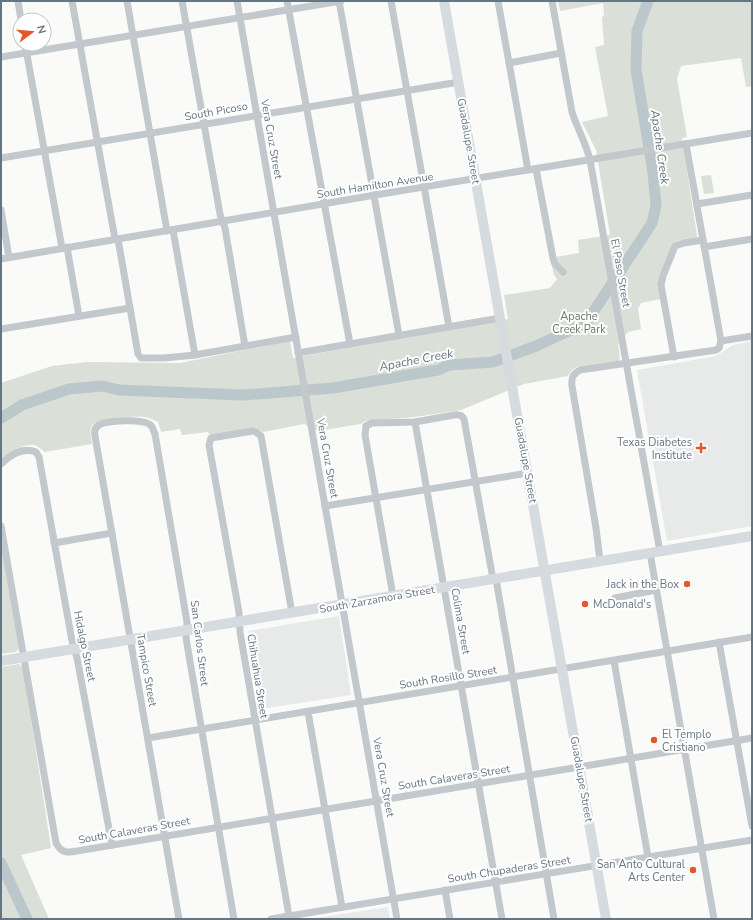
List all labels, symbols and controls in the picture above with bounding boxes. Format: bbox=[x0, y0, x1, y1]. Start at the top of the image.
north arrow bbox=[12, 12, 52, 52]
text: N bbox=[33, 23, 49, 35]
street label: Vera Cruz Street bbox=[257, 97, 286, 180]
street label: Guadalupe Street bbox=[454, 97, 483, 185]
street label: South Picoso bbox=[183, 99, 249, 124]
water label: Apache Creek bbox=[647, 108, 673, 186]
street label: South Hamilton Avenue bbox=[316, 169, 435, 202]
street label: El Paso Street bbox=[607, 238, 634, 309]
park label: Apache Creek Park bbox=[552, 309, 606, 337]
water label: Apache Creek bbox=[377, 345, 455, 375]
street label: Vera Cruz Street bbox=[313, 416, 342, 499]
street label: Guadalupe Street bbox=[511, 416, 540, 504]
place label: Texas Diabetes Institute bbox=[617, 435, 692, 463]
marker: Texas Diabetes Institute bbox=[695, 442, 707, 454]
place label: Jack in the Box bbox=[606, 577, 679, 592]
marker: Jack in the Box bbox=[682, 579, 692, 589]
street label: South Zarzamora Street bbox=[318, 582, 436, 617]
street label: Colima Street bbox=[447, 587, 474, 656]
place label: McDonald's bbox=[593, 597, 651, 612]
street label: San Carlos Street bbox=[187, 599, 212, 687]
marker: McDonald's bbox=[580, 599, 590, 609]
street label: Hidalgo Street bbox=[70, 609, 99, 683]
street label: Tampico Street bbox=[133, 632, 160, 708]
street label: Chihuahua Street bbox=[243, 633, 272, 720]
street label: South Rosillo Street bbox=[398, 662, 498, 693]
place label: El Templo Cristiano bbox=[662, 727, 711, 755]
street label: Vera Cruz Street bbox=[369, 735, 398, 818]
street label: Guadalupe Street bbox=[567, 735, 596, 823]
marker: El Templo Cristiano bbox=[649, 735, 659, 745]
street label: South Calaveras Street bbox=[397, 761, 511, 794]
street label: South Calaveras Street bbox=[77, 813, 191, 848]
street label: South Chupaderas Street bbox=[447, 852, 572, 887]
place label: San Anto Cultural Arts Center bbox=[597, 857, 686, 885]
marker: San Anto Cultural Arts Center bbox=[688, 865, 698, 875]

